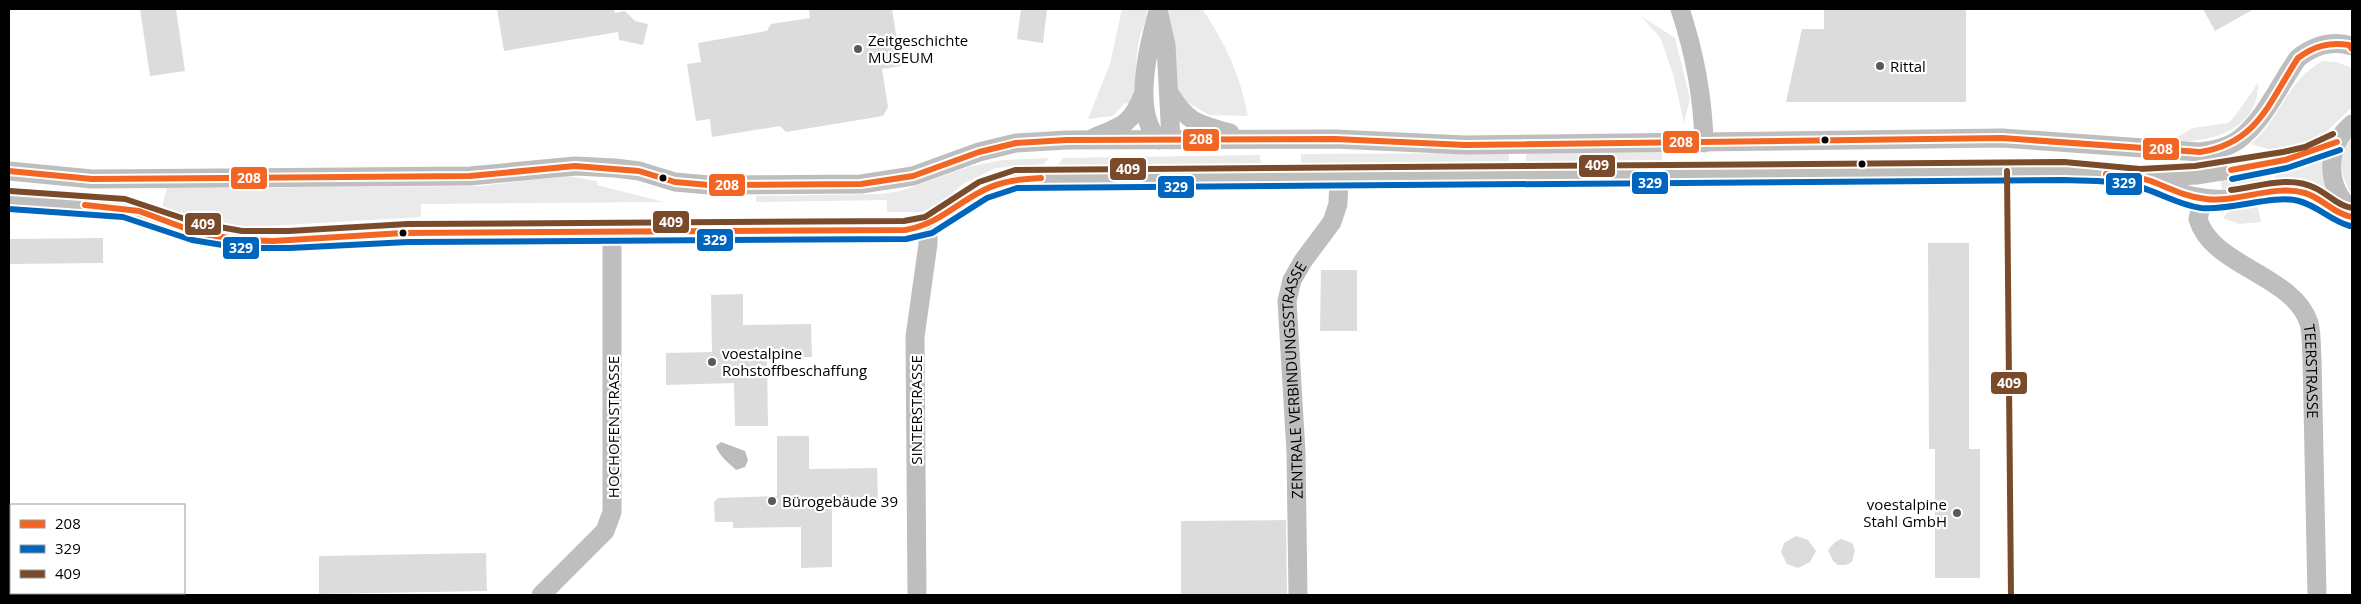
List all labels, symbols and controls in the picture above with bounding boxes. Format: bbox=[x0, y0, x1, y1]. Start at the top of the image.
place label: Zeitgeschichte MUSEUM bbox=[868, 30, 968, 67]
marker: Zeitgeschichte MUSEUM bbox=[852, 43, 864, 55]
place label: Rittal bbox=[1890, 56, 1926, 76]
marker: Rittal bbox=[1874, 60, 1886, 72]
line badge: 208 bbox=[1182, 128, 1220, 152]
text: 208 bbox=[1189, 129, 1213, 148]
line badge: 208 bbox=[1662, 130, 1700, 154]
text: 208 bbox=[1669, 132, 1693, 151]
unlabelled marker bbox=[1820, 135, 1830, 145]
line badge: 208 bbox=[2142, 137, 2180, 161]
text: 208 bbox=[2149, 139, 2173, 158]
line badge: 409 bbox=[1578, 154, 1616, 178]
text: 409 bbox=[1585, 155, 1609, 174]
line badge: 409 bbox=[1109, 157, 1147, 181]
text: 409 bbox=[1116, 159, 1140, 178]
unlabelled marker bbox=[1857, 159, 1867, 169]
line badge: 208 bbox=[230, 166, 268, 190]
text: 208 bbox=[237, 168, 261, 187]
line badge: 329 bbox=[1631, 171, 1669, 195]
line badge: 329 bbox=[2105, 172, 2143, 196]
unlabelled marker bbox=[658, 173, 668, 183]
line badge: 208 bbox=[708, 173, 746, 197]
text: 329 bbox=[1638, 173, 1662, 192]
text: 329 bbox=[2112, 173, 2136, 192]
text: 208 bbox=[715, 175, 739, 194]
line badge: 329 bbox=[1157, 175, 1195, 199]
text: 329 bbox=[1164, 177, 1188, 196]
line badge: 409 bbox=[652, 210, 690, 234]
line badge: 409 bbox=[184, 212, 222, 236]
text: 409 bbox=[659, 212, 683, 231]
text: 409 bbox=[191, 214, 215, 233]
unlabelled marker bbox=[398, 228, 408, 238]
line badge: 329 bbox=[696, 228, 734, 252]
text: 329 bbox=[703, 230, 727, 249]
line badge: 329 bbox=[222, 236, 260, 260]
text: 329 bbox=[229, 238, 253, 257]
street label: ZENTRALE VERBINDUNGSSTRASSE bbox=[1277, 258, 1311, 499]
street label: TEERSTRASSE bbox=[2300, 323, 2323, 419]
place label: voestalpine Rohstoffbeschaffung bbox=[722, 343, 867, 380]
street label: SINTERSTRASSE bbox=[906, 355, 926, 465]
street label: HOCHOFENSTRASSE bbox=[603, 356, 623, 498]
marker: voestalpine Rohstoffbeschaffung bbox=[706, 356, 718, 368]
line badge: 409 bbox=[1990, 371, 2028, 395]
text: 409 bbox=[1997, 373, 2021, 392]
place label: Bürogebäude 39 bbox=[782, 491, 898, 511]
place label: voestalpine Stahl GmbH bbox=[1863, 494, 1947, 531]
marker: Bürogebäude 39 bbox=[766, 495, 778, 507]
legend bbox=[10, 504, 185, 594]
marker: voestalpine Stahl GmbH bbox=[1951, 507, 1963, 519]
text: 208 bbox=[55, 513, 81, 533]
text: 329 bbox=[55, 538, 81, 558]
text: 409 bbox=[55, 563, 81, 583]

